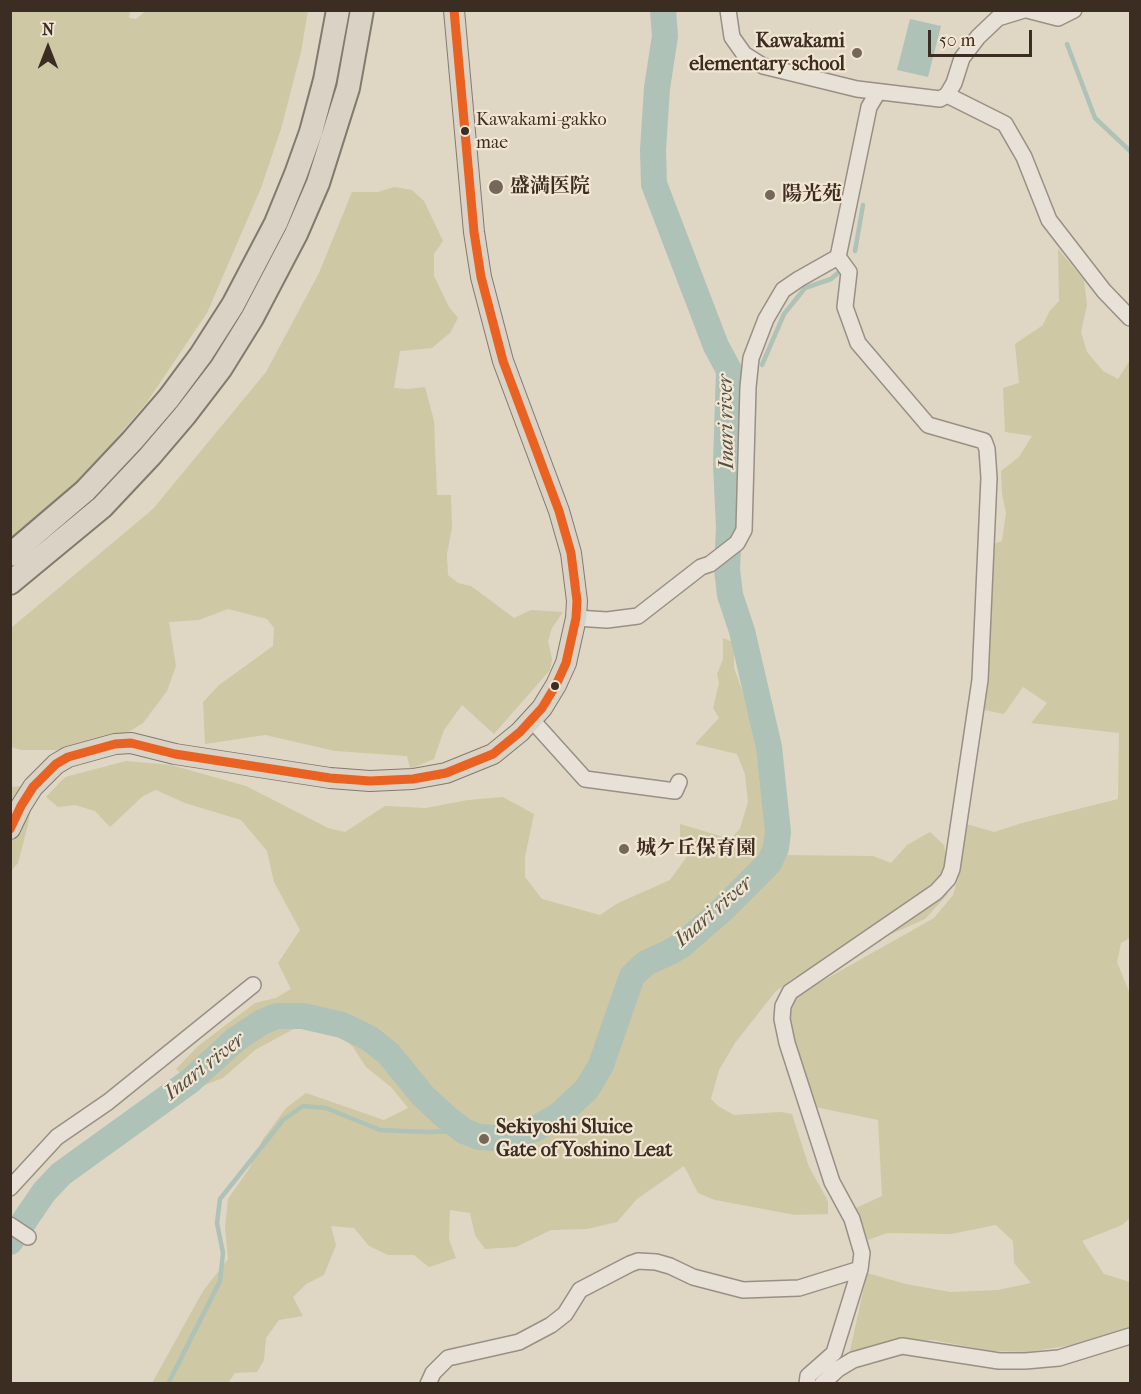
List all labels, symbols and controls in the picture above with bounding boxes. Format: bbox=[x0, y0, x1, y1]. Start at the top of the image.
north arrow bbox=[18, 18, 78, 78]
scale bar bbox=[931, 18, 1034, 56]
text: N bbox=[42, 20, 54, 39]
place label: Kawakami elementary school bbox=[689, 30, 845, 77]
text: 50 m bbox=[939, 30, 975, 51]
marker: Kawakami elementary school bbox=[850, 46, 864, 60]
place label: Kawakami-gakko mae bbox=[476, 110, 607, 152]
marker: Kawakami-gakko mae bbox=[459, 125, 471, 137]
place label: 盛満医院 bbox=[510, 175, 590, 199]
marker: 盛満医院 bbox=[487, 178, 505, 196]
place label: 陽光苑 bbox=[782, 183, 842, 207]
marker: 陽光苑 bbox=[763, 188, 777, 202]
water label: Inari river bbox=[714, 374, 740, 470]
unlabelled marker bbox=[549, 680, 561, 692]
place label: 城ケ丘保育園 bbox=[636, 837, 756, 861]
marker: 城ケ丘保育園 bbox=[617, 842, 631, 856]
water label: Inari river bbox=[670, 871, 758, 953]
water label: Inari river bbox=[160, 1028, 250, 1106]
place label: Sekiyoshi Sluice Gate of Yoshino Leat bbox=[496, 1116, 672, 1163]
marker: Sekiyoshi Sluice Gate of Yoshino Leat bbox=[477, 1132, 491, 1146]

